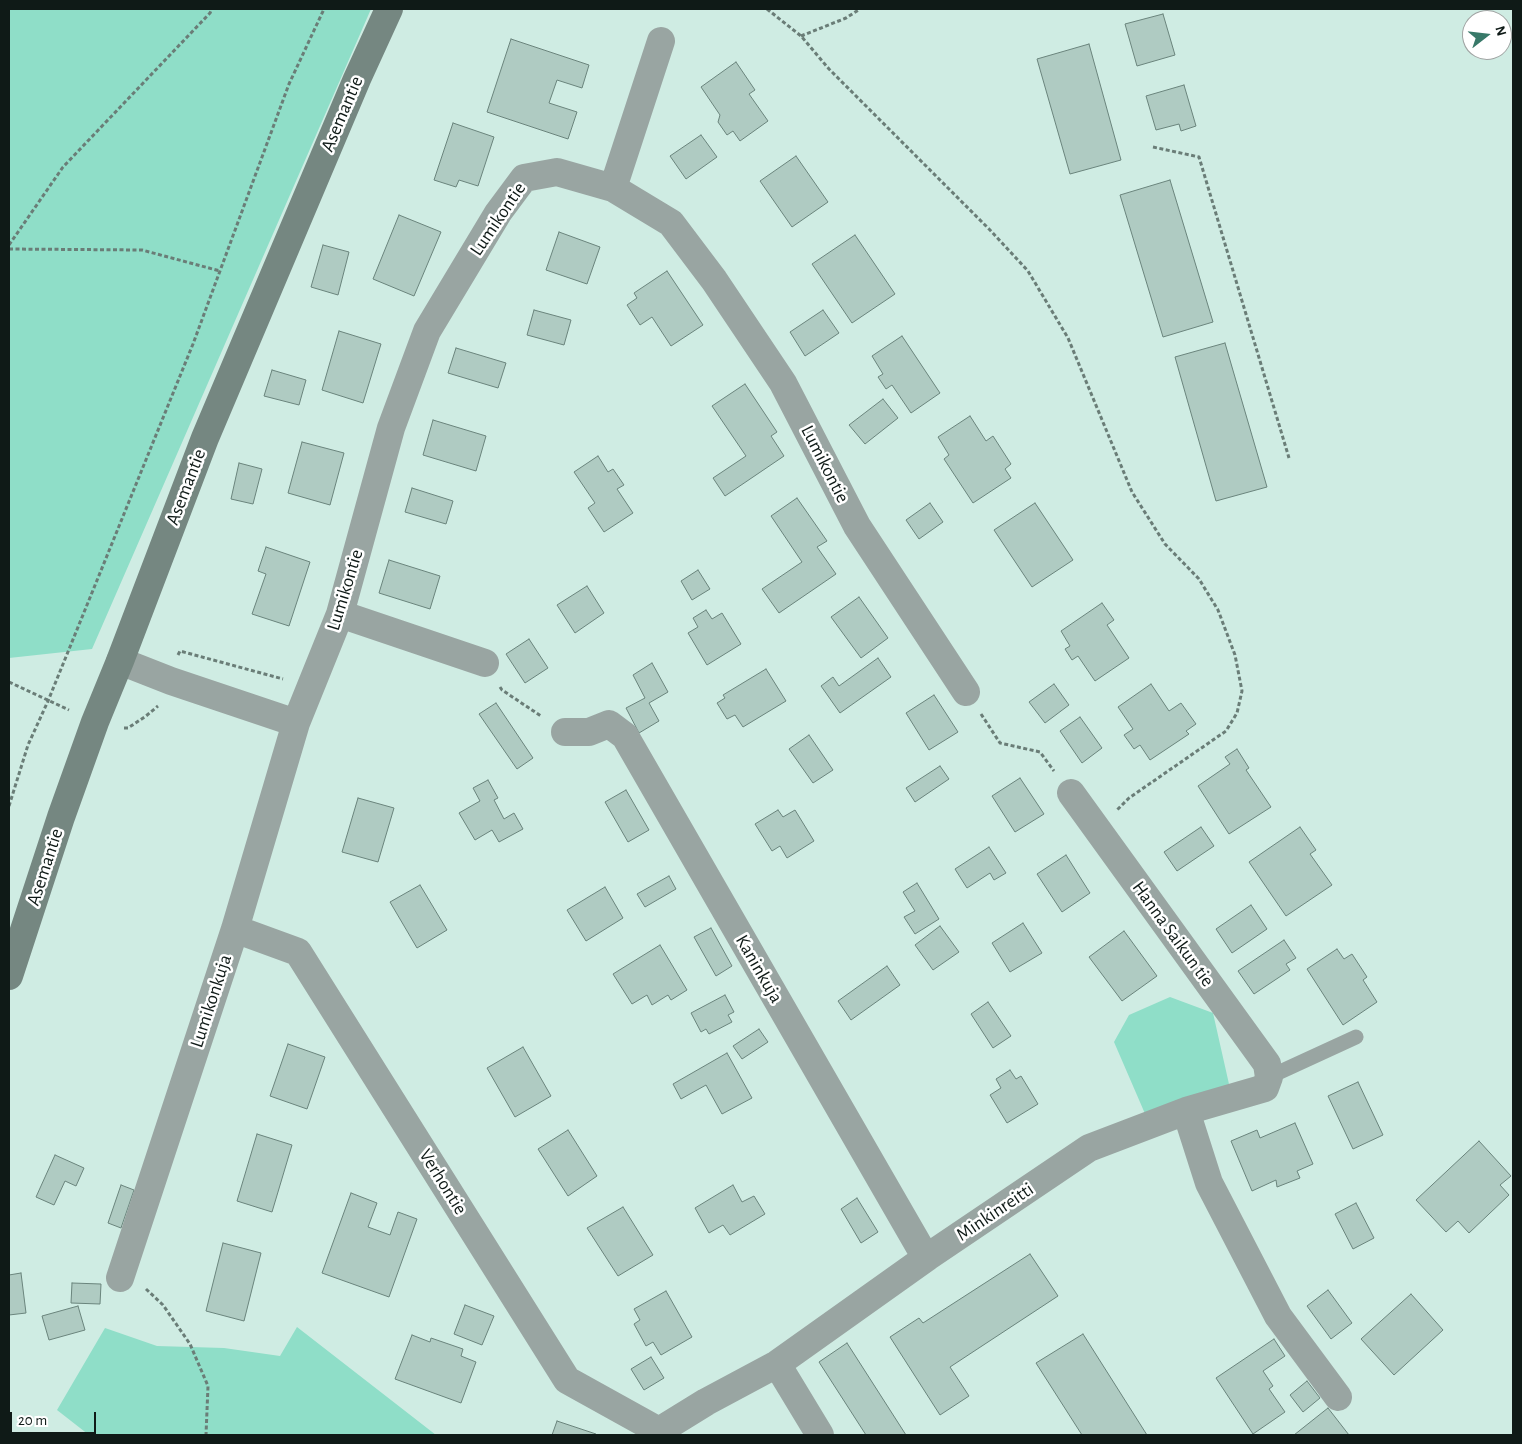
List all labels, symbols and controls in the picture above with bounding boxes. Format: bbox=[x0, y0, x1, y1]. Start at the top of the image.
north arrow bbox=[1462, 10, 1512, 60]
text: N bbox=[1492, 25, 1509, 38]
street label: Asemantie bbox=[316, 73, 368, 155]
street label: Lumikontie bbox=[465, 178, 531, 260]
street label: Lumikontie bbox=[796, 421, 854, 507]
street label: Asemantie bbox=[161, 446, 211, 528]
street label: Lumikontie bbox=[322, 547, 368, 633]
street label: Asemantie bbox=[22, 826, 68, 908]
street label: Hanna Saikun tie bbox=[1127, 877, 1219, 991]
street label: Kaninkuja bbox=[730, 931, 788, 1007]
street label: Lumikonkuja bbox=[185, 952, 237, 1050]
street label: Verhontie bbox=[414, 1145, 472, 1219]
street label: Minkinreitti bbox=[952, 1178, 1038, 1246]
scale bar bbox=[12, 1402, 99, 1434]
text: 20 m bbox=[18, 1413, 47, 1428]

